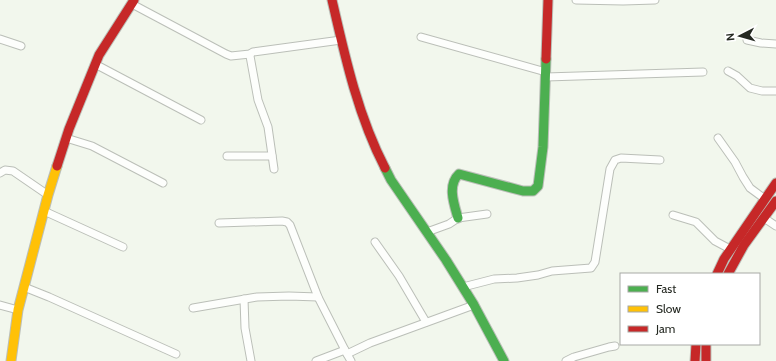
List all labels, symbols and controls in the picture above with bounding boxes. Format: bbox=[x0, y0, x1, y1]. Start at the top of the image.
north arrow bbox=[720, 16, 760, 56]
text: N bbox=[723, 32, 737, 42]
legend bbox=[620, 273, 760, 345]
text: Fast bbox=[656, 281, 676, 296]
text: Slow bbox=[656, 301, 681, 316]
text: Jam bbox=[655, 321, 675, 336]

